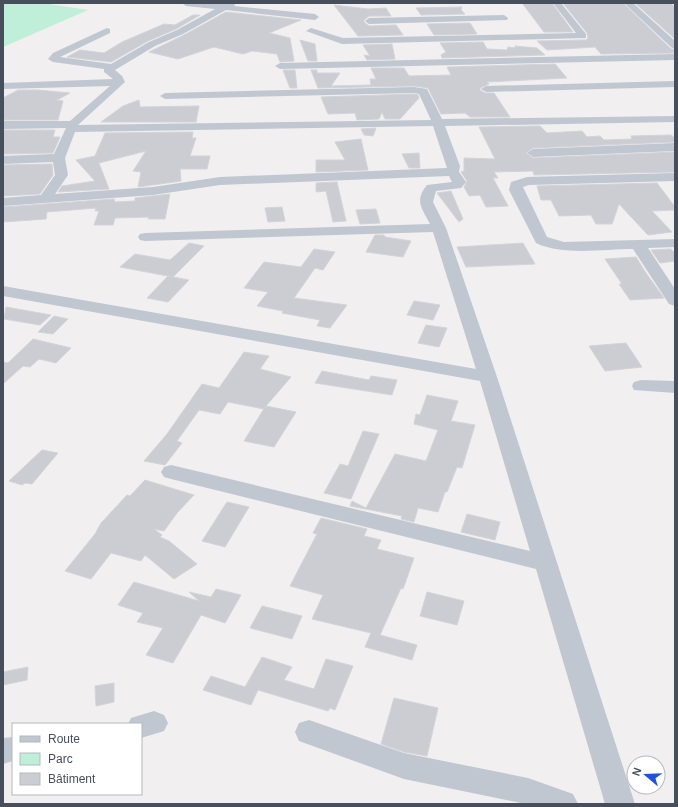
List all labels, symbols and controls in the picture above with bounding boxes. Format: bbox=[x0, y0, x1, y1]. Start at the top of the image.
legend bbox=[12, 723, 142, 795]
text: Route bbox=[48, 732, 80, 746]
text: Parc bbox=[48, 752, 73, 766]
north arrow bbox=[626, 755, 666, 795]
text: N bbox=[630, 766, 644, 777]
text: Bâtiment bbox=[48, 772, 96, 786]

